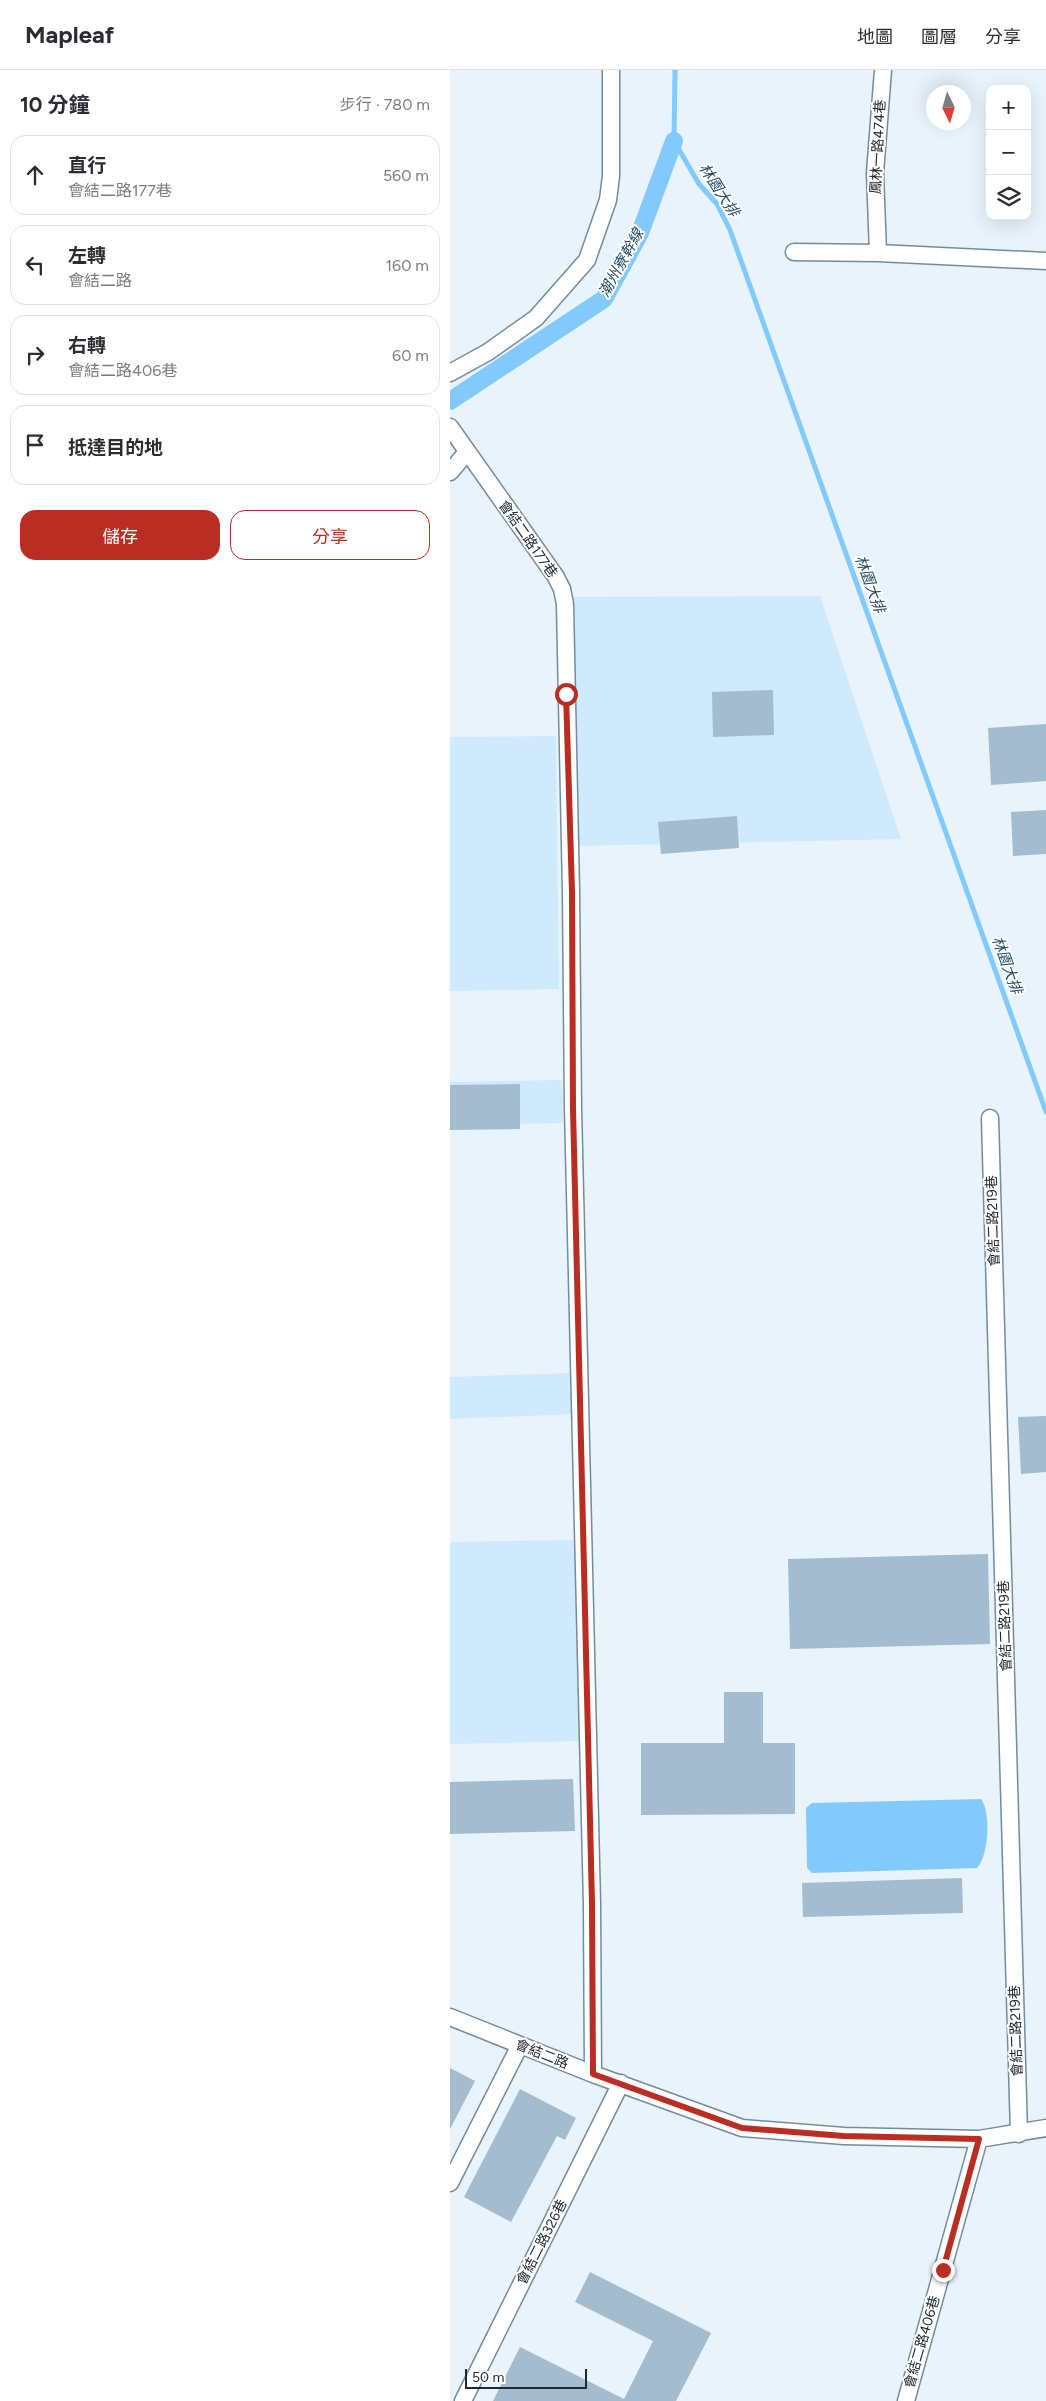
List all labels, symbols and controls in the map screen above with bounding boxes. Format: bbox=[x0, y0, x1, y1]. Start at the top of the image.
text: Mapleaf bbox=[25, 20, 114, 49]
text: 地圖 bbox=[857, 26, 893, 48]
text: 圖層 bbox=[921, 26, 957, 48]
text: 分享 bbox=[985, 26, 1021, 48]
north arrow bbox=[926, 85, 971, 130]
map controls bbox=[986, 85, 1031, 220]
button: + bbox=[986, 85, 1031, 130]
text: 10 分鐘 bbox=[20, 92, 89, 117]
text: 步行 · 780 m bbox=[340, 95, 430, 114]
street label: 鳳林一路474巷 bbox=[867, 99, 889, 195]
button: − bbox=[986, 130, 1031, 175]
text: 直行 bbox=[68, 154, 106, 177]
water label: 林園大排 bbox=[695, 160, 744, 222]
icon: ahead bbox=[21, 161, 49, 189]
text: 560 m bbox=[383, 166, 429, 185]
button: layers bbox=[986, 175, 1031, 220]
text: 會結二路177巷 bbox=[68, 181, 172, 200]
water label: 潮州寮幹線 bbox=[595, 224, 648, 300]
text: 左轉 bbox=[68, 244, 106, 267]
icon: left bbox=[21, 251, 49, 279]
text: 160 m bbox=[386, 256, 429, 275]
text: 會結二路 bbox=[68, 271, 132, 290]
text: 右轉 bbox=[68, 334, 106, 357]
icon: right bbox=[21, 341, 49, 369]
text: 60 m bbox=[392, 346, 429, 365]
text: 會結二路406巷 bbox=[68, 361, 177, 380]
icon: arrive bbox=[21, 431, 49, 459]
text: 抵達目的地 bbox=[68, 436, 163, 459]
street label: 會結二路177巷 bbox=[495, 497, 561, 581]
button: 儲存 bbox=[20, 510, 220, 560]
button: 分享 bbox=[230, 510, 430, 560]
water label: 林園大排 bbox=[851, 553, 889, 617]
route start bbox=[555, 683, 578, 706]
water label: 林園大排 bbox=[988, 934, 1026, 998]
street label: 會結二路219巷 bbox=[983, 1175, 1003, 1267]
street label: 會結二路219巷 bbox=[995, 1580, 1015, 1672]
street label: 會結二路219巷 bbox=[1006, 1985, 1026, 2077]
street label: 會結二路 bbox=[513, 2036, 571, 2072]
street label: 會結二路326巷 bbox=[513, 2197, 571, 2287]
route end bbox=[932, 2259, 955, 2282]
street label: 會結二路406巷 bbox=[901, 2294, 943, 2390]
scale bar bbox=[465, 2366, 588, 2389]
text: 50 m bbox=[472, 2369, 504, 2386]

